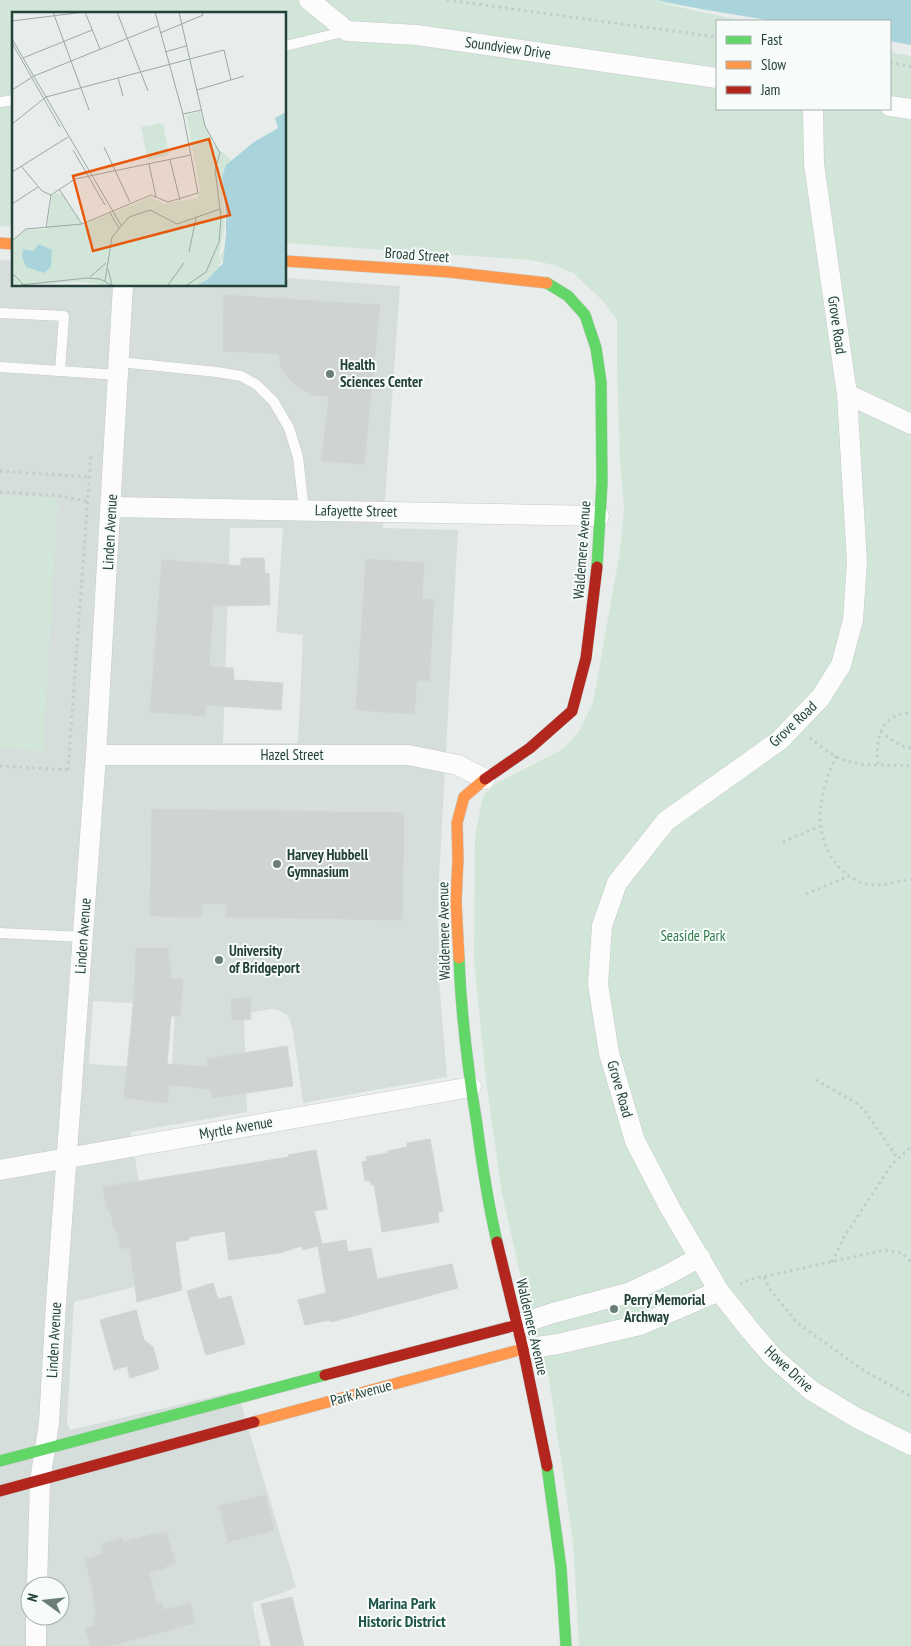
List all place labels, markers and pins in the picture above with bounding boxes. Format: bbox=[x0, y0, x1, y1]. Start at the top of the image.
place label: Health Sciences Center bbox=[340, 355, 423, 391]
marker: Health Sciences Center bbox=[324, 368, 336, 380]
place label: Harvey Hubbell Gymnasium bbox=[287, 845, 368, 881]
marker: Harvey Hubbell Gymnasium bbox=[271, 858, 283, 870]
place label: University of Bridgeport bbox=[229, 941, 301, 977]
marker: University of Bridgeport bbox=[213, 954, 225, 966]
place label: Perry Memorial Archway bbox=[623, 1290, 706, 1326]
marker: Perry Memorial Archway bbox=[608, 1303, 620, 1315]

